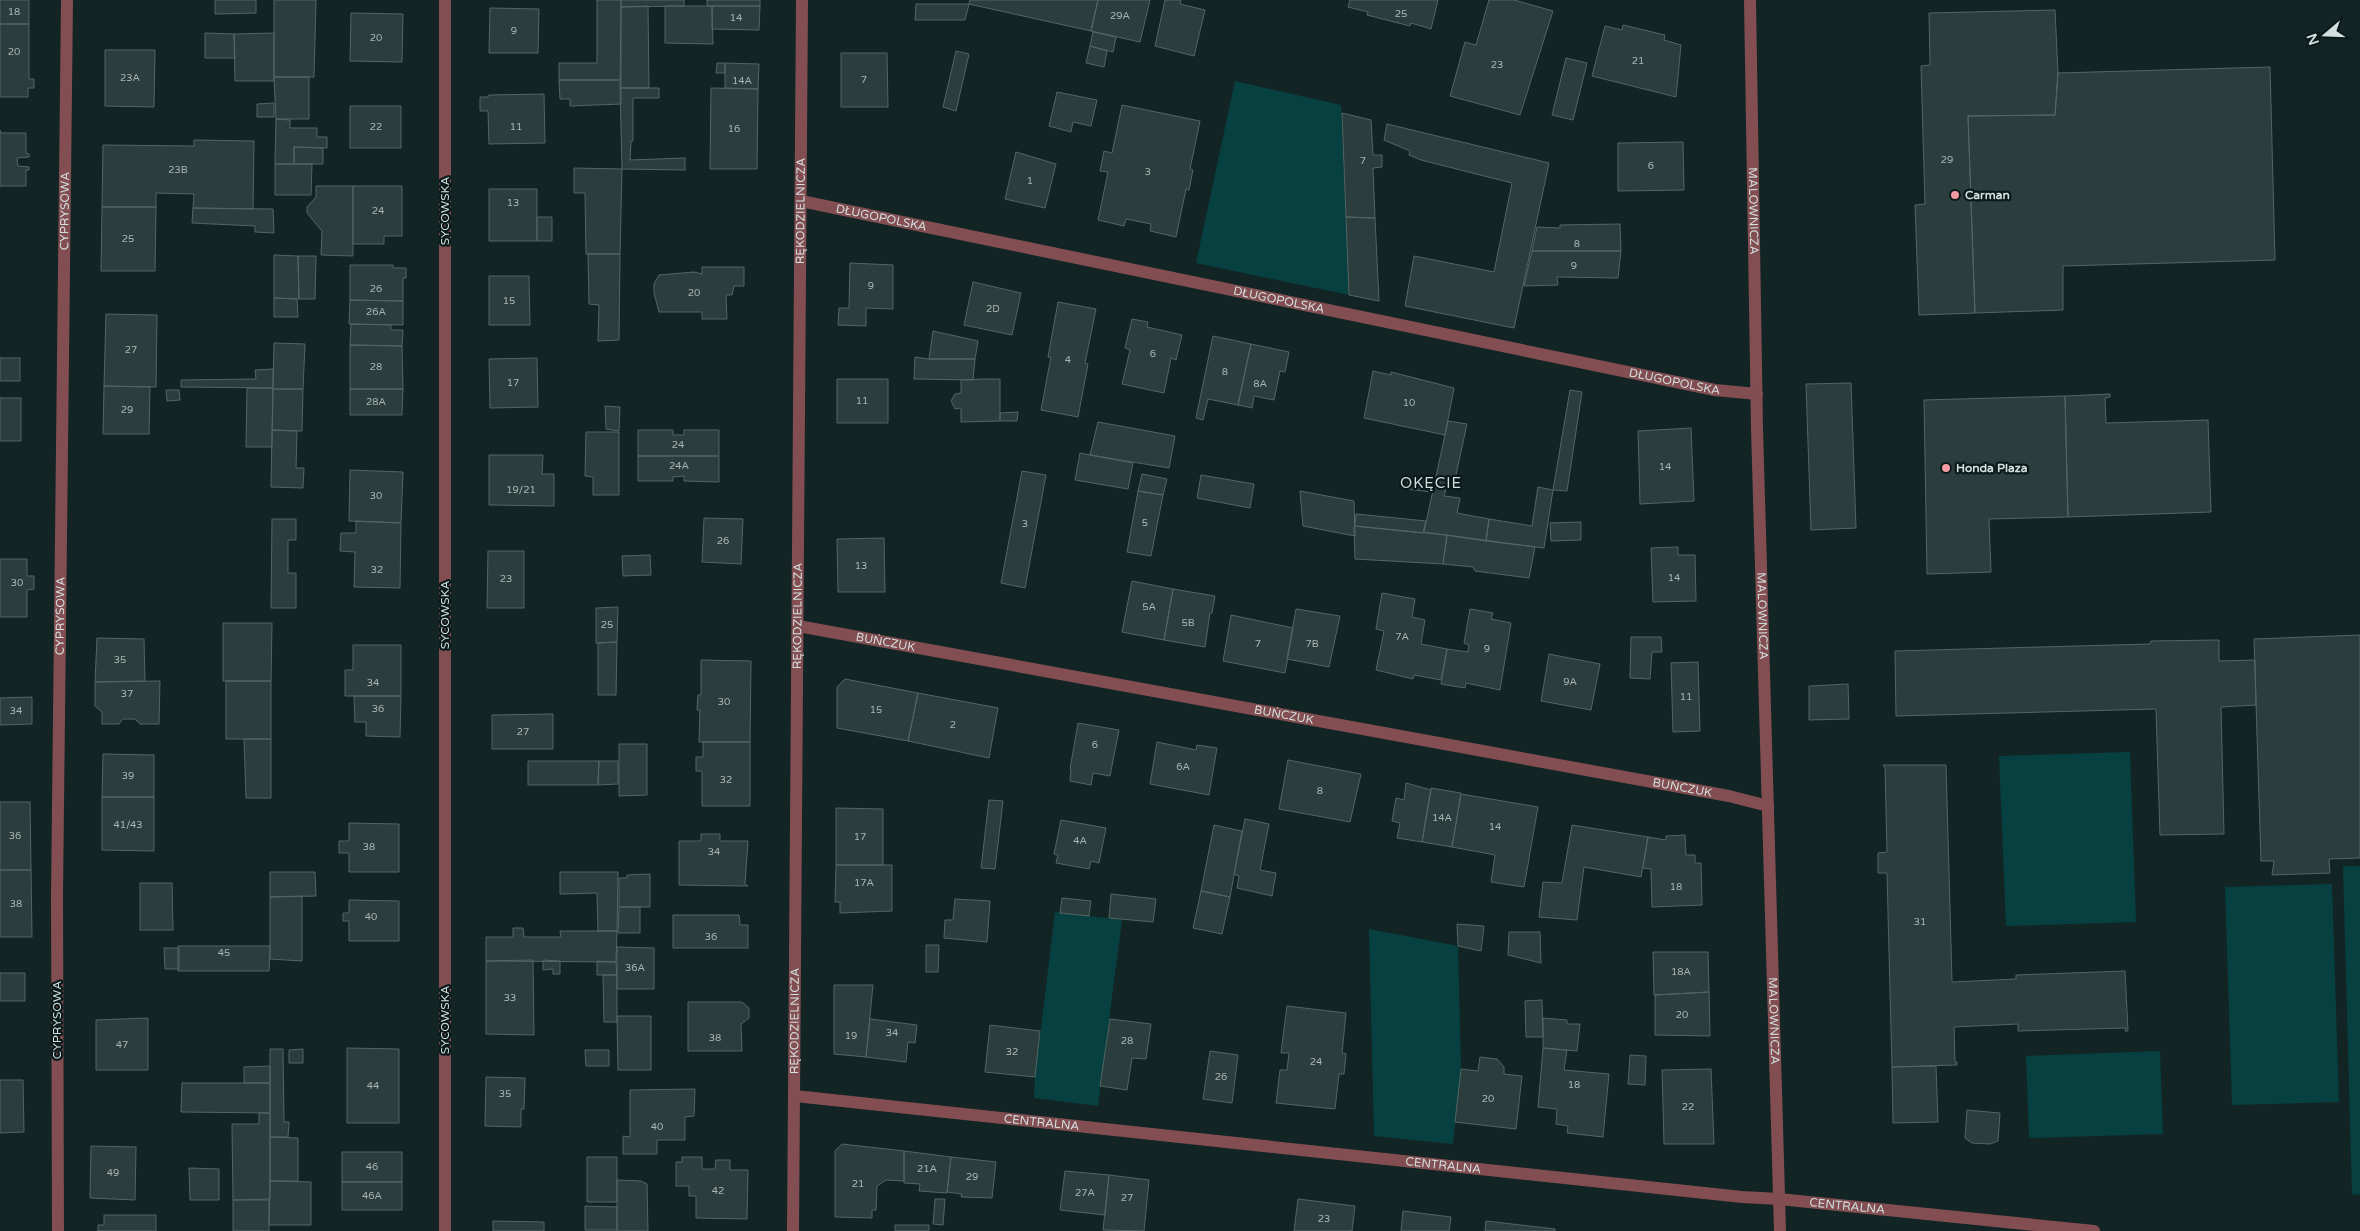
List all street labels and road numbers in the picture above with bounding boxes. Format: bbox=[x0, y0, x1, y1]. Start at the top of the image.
street label: RĘKODZIELNICZA bbox=[793, 158, 808, 264]
street label: MALOWNICZA bbox=[1746, 167, 1761, 255]
street label: CYPRYSOWA bbox=[57, 172, 72, 250]
street label: SYCOWSKA bbox=[438, 177, 452, 245]
street label: DŁUGOPOLSKA bbox=[835, 201, 928, 234]
street label: DŁUGOPOLSKA bbox=[1232, 284, 1326, 316]
street label: DŁUGOPOLSKA bbox=[1628, 365, 1721, 397]
street label: RĘKODZIELNICZA bbox=[790, 563, 805, 669]
street label: MALOWNICZA bbox=[1754, 572, 1771, 660]
street label: CYPRYSOWA bbox=[53, 577, 68, 655]
street label: SYCOWSKA bbox=[438, 581, 452, 649]
street label: BUŃCZUK bbox=[855, 630, 916, 654]
street label: BUŃCZUK bbox=[1253, 702, 1315, 727]
street label: BUŃCZUK bbox=[1651, 775, 1713, 800]
street label: RĘKODZIELNICZA bbox=[787, 968, 802, 1074]
street label: MALOWNICZA bbox=[1766, 977, 1782, 1065]
street label: CYPRYSOWA bbox=[50, 981, 64, 1059]
street label: SYCOWSKA bbox=[438, 986, 452, 1054]
street label: CENTRALNA bbox=[1003, 1111, 1080, 1133]
street label: CENTRALNA bbox=[1405, 1154, 1482, 1176]
street label: CENTRALNA bbox=[1809, 1195, 1886, 1217]

